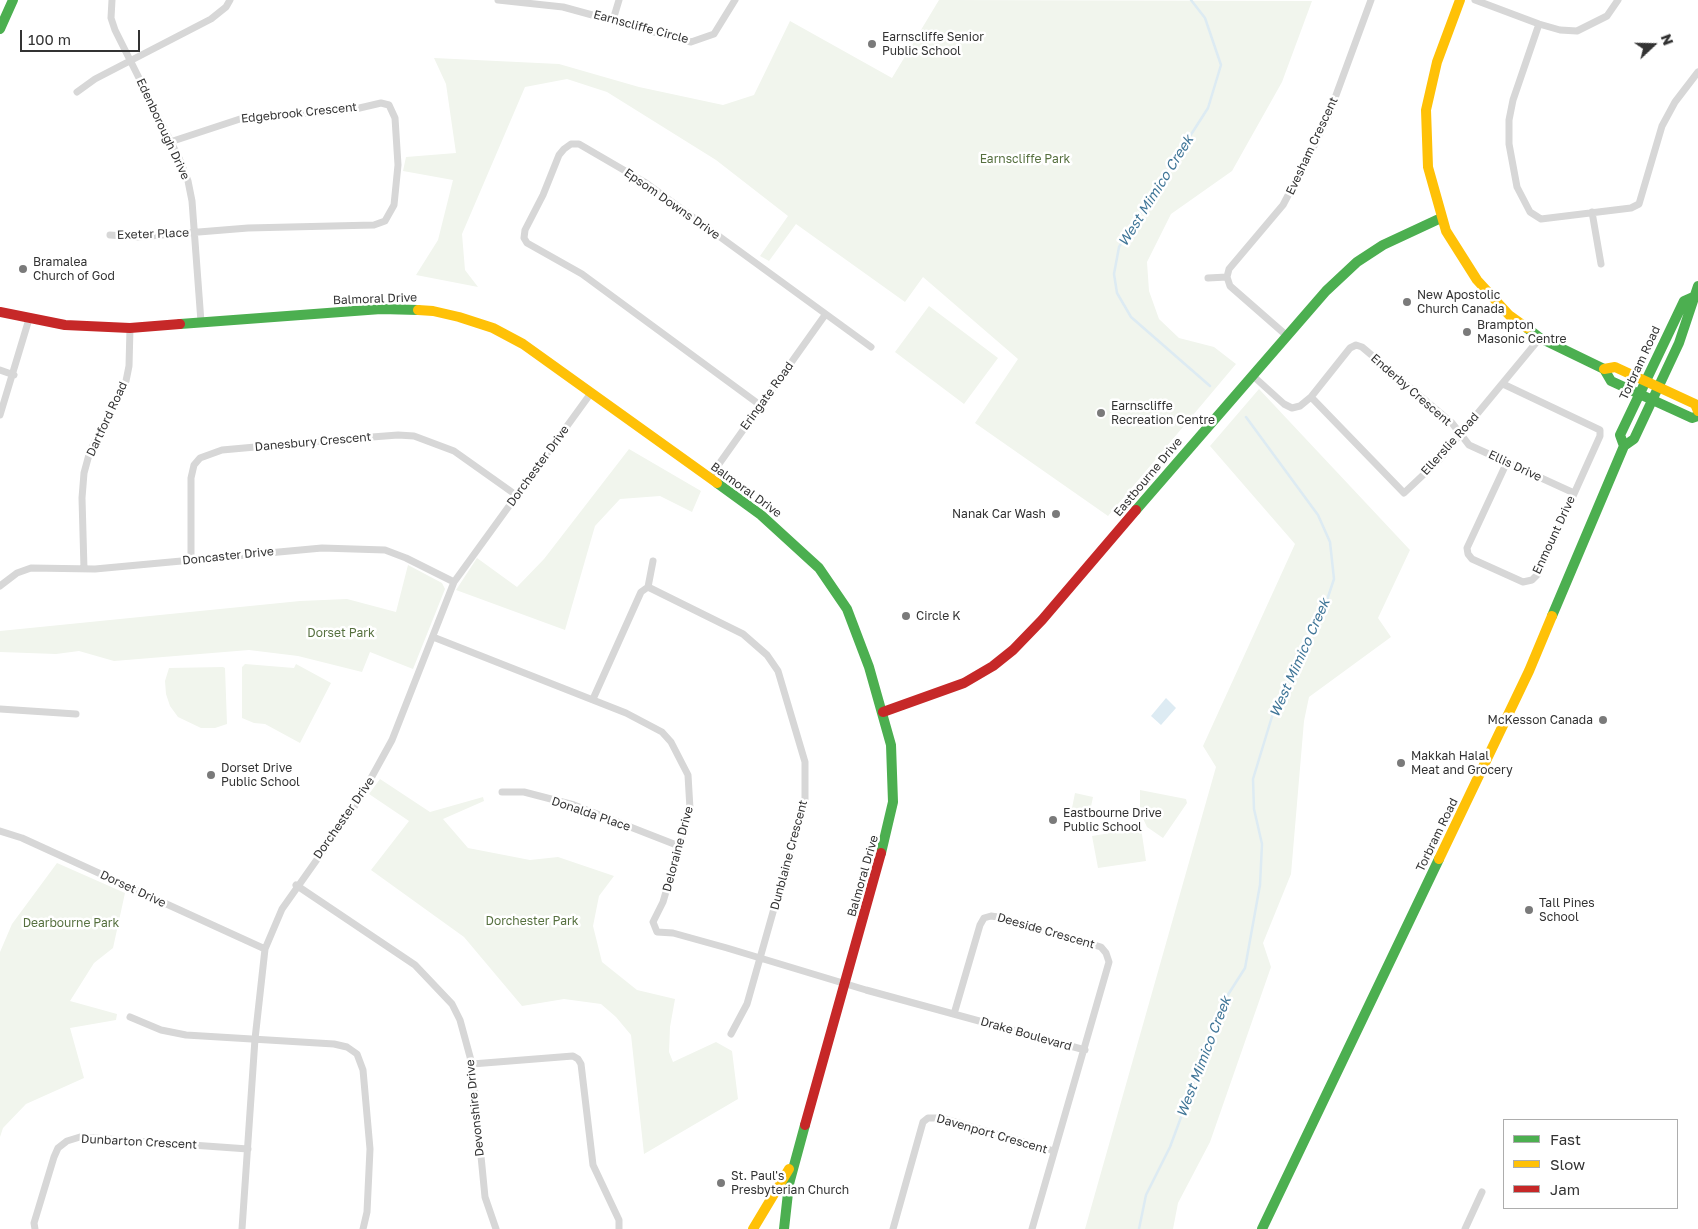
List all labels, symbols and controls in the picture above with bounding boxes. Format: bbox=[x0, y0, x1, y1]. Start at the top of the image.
street label: Earnscliffe Circle bbox=[592, 7, 690, 47]
scale bar bbox=[22, 20, 142, 52]
north arrow bbox=[1628, 20, 1678, 70]
text: 100 m bbox=[28, 30, 71, 48]
place label: Earnscliffe Senior Public School bbox=[882, 30, 984, 58]
text: N bbox=[1658, 31, 1677, 47]
marker: Earnscliffe Senior Public School bbox=[866, 38, 878, 50]
street label: Edenborough Drive bbox=[133, 76, 193, 182]
street label: Evesham Crescent bbox=[1283, 95, 1341, 197]
street label: Edgebrook Crescent bbox=[240, 100, 358, 126]
water label: West Mimico Creek bbox=[1115, 132, 1197, 250]
park label: Earnscliffe Park bbox=[980, 152, 1070, 166]
street label: Epsom Downs Drive bbox=[621, 166, 723, 242]
street label: Exeter Place bbox=[117, 226, 189, 242]
place label: Bramalea Church of God bbox=[33, 255, 115, 283]
marker: Bramalea Church of God bbox=[17, 263, 29, 275]
place label: New Apostolic Church Canada bbox=[1417, 288, 1505, 316]
street label: Balmoral Drive bbox=[333, 290, 417, 308]
marker: New Apostolic Church Canada bbox=[1401, 296, 1413, 308]
place label: Brampton Masonic Centre bbox=[1477, 318, 1566, 346]
street label: Torbram Road bbox=[1617, 324, 1663, 402]
marker: Brampton Masonic Centre bbox=[1461, 326, 1473, 338]
street label: Enderby Crescent bbox=[1368, 351, 1454, 429]
street label: Eringate Road bbox=[737, 359, 797, 433]
street label: Dartford Road bbox=[83, 379, 131, 459]
place label: Earnscliffe Recreation Centre bbox=[1111, 399, 1215, 427]
marker: Earnscliffe Recreation Centre bbox=[1095, 407, 1107, 419]
street label: Ellerslie Road bbox=[1418, 410, 1482, 478]
street label: Dorchester Drive bbox=[504, 423, 572, 509]
street label: Danesbury Crescent bbox=[254, 430, 372, 454]
street label: Eastbourne Drive bbox=[1111, 435, 1185, 519]
street label: Ellis Drive bbox=[1486, 447, 1544, 485]
street label: Balmoral Drive bbox=[708, 459, 784, 521]
street label: Enmount Drive bbox=[1530, 494, 1578, 576]
place label: Nanak Car Wash bbox=[952, 507, 1046, 521]
marker: Nanak Car Wash bbox=[1050, 508, 1062, 520]
street label: Doncaster Drive bbox=[182, 544, 274, 568]
water label: West Mimico Creek bbox=[1266, 596, 1334, 720]
place label: Circle K bbox=[916, 609, 960, 623]
marker: Circle K bbox=[900, 610, 912, 622]
park label: Dorset Park bbox=[307, 626, 375, 640]
place label: McKesson Canada bbox=[1488, 713, 1593, 727]
marker: McKesson Canada bbox=[1597, 714, 1609, 726]
place label: Makkah Halal Meat and Grocery bbox=[1411, 749, 1513, 777]
marker: Makkah Halal Meat and Grocery bbox=[1395, 757, 1407, 769]
place label: Dorset Drive Public School bbox=[221, 761, 300, 789]
marker: Dorset Drive Public School bbox=[205, 769, 217, 781]
street label: Dorchester Drive bbox=[310, 774, 378, 862]
street label: Donalda Place bbox=[550, 794, 632, 834]
street label: Torbram Road bbox=[1413, 796, 1461, 874]
street label: Dunblaine Crescent bbox=[767, 798, 811, 912]
street label: Deloraine Drive bbox=[660, 805, 696, 893]
place label: Eastbourne Drive Public School bbox=[1063, 806, 1162, 834]
marker: Eastbourne Drive Public School bbox=[1047, 814, 1059, 826]
street label: Balmoral Drive bbox=[844, 833, 882, 919]
street label: Dorset Drive bbox=[98, 867, 168, 911]
place label: Tall Pines School bbox=[1539, 896, 1595, 924]
marker: Tall Pines School bbox=[1523, 904, 1535, 916]
street label: Deeside Crescent bbox=[996, 910, 1096, 952]
park label: Dorchester Park bbox=[486, 914, 578, 928]
park label: Dearbourne Park bbox=[23, 916, 119, 930]
water label: West Mimico Creek bbox=[1173, 994, 1235, 1120]
street label: Drake Boulevard bbox=[979, 1014, 1073, 1054]
street label: Devonshire Drive bbox=[463, 1059, 487, 1157]
street label: Davenport Crescent bbox=[935, 1111, 1049, 1157]
legend bbox=[1503, 1119, 1678, 1209]
text: Fast bbox=[1550, 1130, 1581, 1148]
street label: Dunbarton Crescent bbox=[81, 1132, 197, 1152]
text: Slow bbox=[1550, 1155, 1585, 1173]
place label: St. Paul's Presbyterian Church bbox=[731, 1169, 849, 1197]
marker: St. Paul's Presbyterian Church bbox=[715, 1177, 727, 1189]
text: Jam bbox=[1550, 1180, 1580, 1198]

